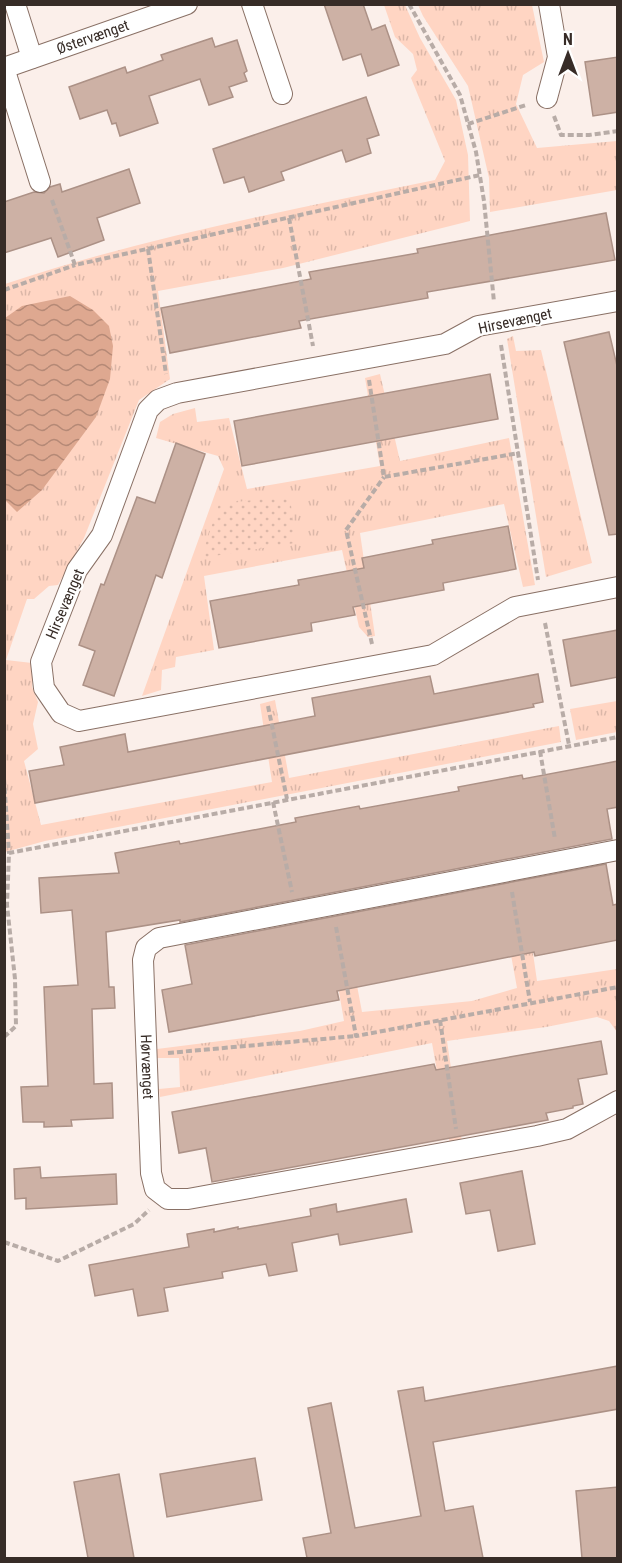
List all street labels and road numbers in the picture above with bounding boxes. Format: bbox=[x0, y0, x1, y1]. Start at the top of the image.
street label: Østervænget bbox=[54, 16, 131, 58]
street label: Hirsevænget bbox=[477, 304, 553, 338]
street label: Hirsevænget bbox=[42, 566, 88, 642]
street label: Hørvænget bbox=[137, 1034, 157, 1100]

